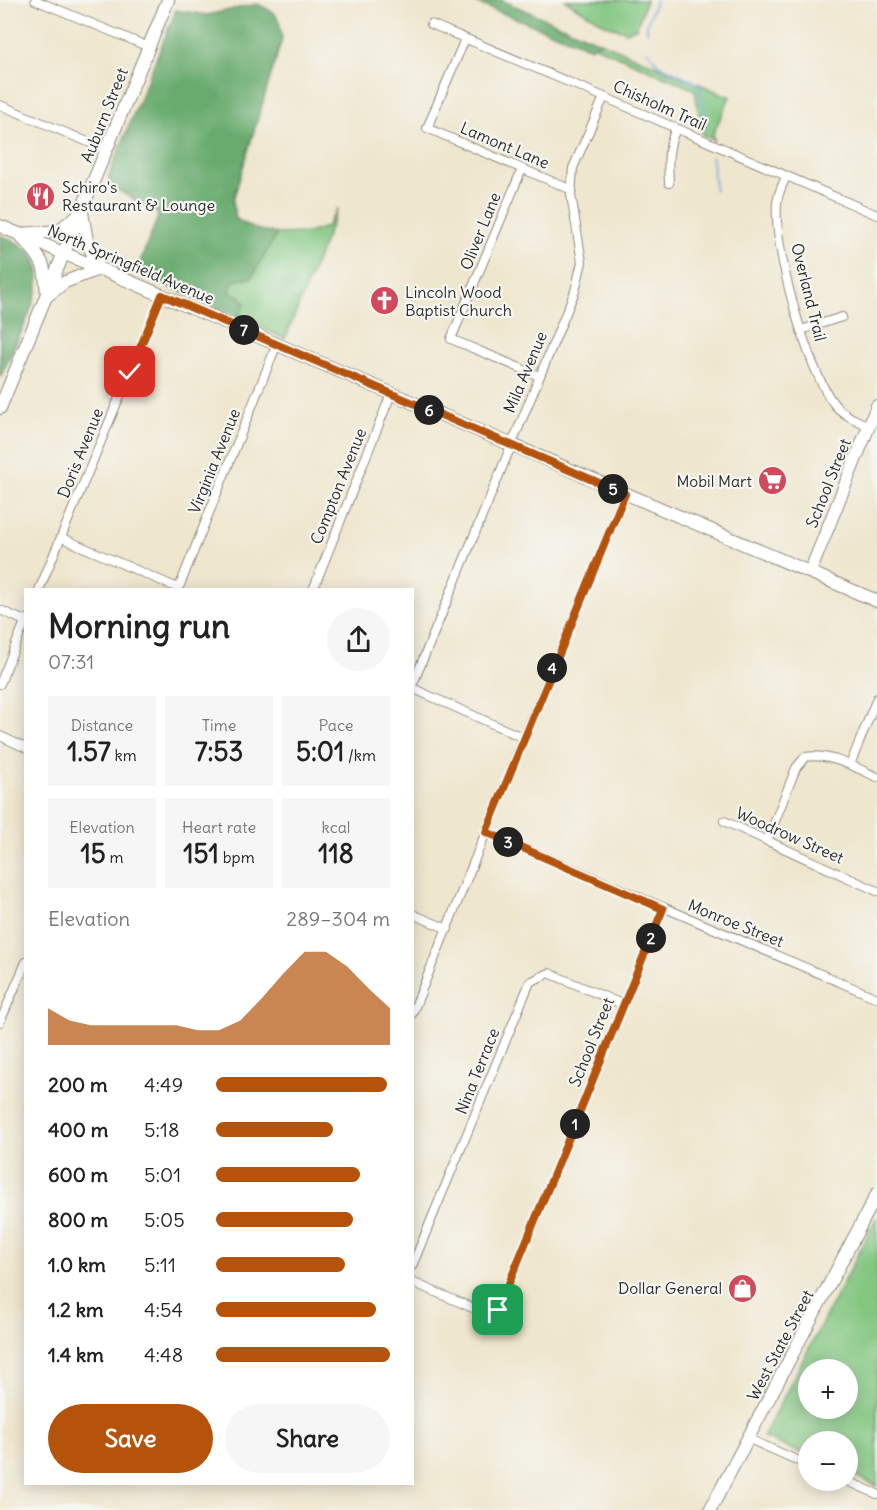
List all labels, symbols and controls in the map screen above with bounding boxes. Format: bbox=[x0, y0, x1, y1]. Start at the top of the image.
street label: Auburn Street bbox=[76, 64, 132, 165]
street label: Chisholm Trail bbox=[610, 75, 710, 135]
street label: Lamont Lane bbox=[458, 117, 552, 173]
place label: Schiro's Restaurant & Lounge bbox=[62, 177, 215, 215]
restaurant icon: Schiro's Restaurant & Lounge bbox=[25, 180, 57, 212]
street label: Oliver Lane bbox=[455, 189, 505, 273]
street label: North Springfield Avenue bbox=[45, 220, 217, 308]
street label: Overland Trail bbox=[787, 241, 831, 343]
place label: Lincoln Wood Baptist Church bbox=[405, 282, 512, 320]
church icon: Lincoln Wood Baptist Church bbox=[368, 285, 400, 317]
pin: 7 bbox=[229, 315, 259, 345]
text: 7 bbox=[240, 320, 248, 340]
street label: Mila Avenue bbox=[499, 328, 551, 416]
pin bbox=[104, 346, 155, 397]
icon: check bbox=[113, 355, 146, 388]
pin: 6 bbox=[414, 395, 444, 425]
text: 6 bbox=[424, 400, 434, 420]
street label: Doris Avenue bbox=[53, 405, 107, 501]
street label: Virginia Avenue bbox=[184, 405, 244, 517]
street label: Compton Avenue bbox=[306, 425, 370, 547]
street label: School Street bbox=[801, 435, 855, 530]
supermarket icon: Mobil Mart bbox=[757, 465, 789, 497]
place label: Mobil Mart bbox=[676, 471, 753, 491]
pin: 5 bbox=[598, 474, 628, 504]
text: 5 bbox=[608, 479, 618, 499]
text: Morning run bbox=[48, 605, 230, 647]
button: share bbox=[327, 608, 390, 671]
text: 07:31 bbox=[48, 649, 94, 674]
pin: 4 bbox=[537, 653, 567, 683]
text: 4 bbox=[547, 658, 557, 678]
text: Distance bbox=[71, 715, 133, 735]
text: Time bbox=[202, 715, 236, 735]
text: Pace bbox=[319, 715, 353, 735]
text: 1.57 bbox=[67, 735, 111, 768]
text: 7:53 bbox=[195, 735, 243, 768]
text: 5:01 bbox=[296, 735, 344, 768]
text: km bbox=[111, 745, 137, 765]
text: /km bbox=[344, 745, 376, 765]
street label: Woodrow Street bbox=[733, 802, 848, 868]
text: Elevation bbox=[69, 817, 135, 837]
text: Heart rate bbox=[182, 817, 256, 837]
text: kcal bbox=[322, 817, 350, 837]
pin: 3 bbox=[493, 827, 523, 857]
text: 3 bbox=[503, 832, 513, 852]
text: 15 bbox=[80, 837, 106, 870]
text: 151 bbox=[183, 837, 219, 870]
text: 118 bbox=[318, 837, 354, 870]
text: m bbox=[106, 847, 124, 867]
text: bpm bbox=[219, 847, 255, 867]
street label: Monroe Street bbox=[685, 895, 787, 952]
text: Elevation bbox=[48, 906, 130, 931]
text: 289–304 m bbox=[286, 906, 390, 931]
pin: 2 bbox=[636, 923, 666, 953]
text: 2 bbox=[647, 928, 655, 948]
street label: School Street bbox=[564, 994, 618, 1089]
street label: Nina Terrace bbox=[451, 1025, 503, 1117]
text: 200 m bbox=[48, 1072, 108, 1097]
text: 4:49 bbox=[144, 1072, 183, 1097]
pin: 1 bbox=[560, 1109, 590, 1139]
text: 1 bbox=[572, 1114, 578, 1134]
text: 400 m bbox=[48, 1117, 108, 1142]
text: 5:18 bbox=[144, 1117, 179, 1142]
text: 600 m bbox=[48, 1162, 108, 1187]
text: 5:01 bbox=[144, 1162, 181, 1187]
text: 800 m bbox=[48, 1207, 108, 1232]
text: 5:05 bbox=[144, 1207, 185, 1232]
text: 1.0 km bbox=[48, 1252, 106, 1277]
text: 5:11 bbox=[144, 1252, 176, 1277]
shop icon: Dollar General bbox=[727, 1272, 759, 1304]
place label: Dollar General bbox=[618, 1278, 722, 1298]
pin bbox=[472, 1284, 523, 1335]
street label: West State Street bbox=[742, 1286, 818, 1404]
icon: arrive bbox=[481, 1293, 514, 1326]
text: 1.2 km bbox=[48, 1297, 104, 1322]
text: 4:54 bbox=[144, 1297, 183, 1322]
text: 1.4 km bbox=[48, 1342, 104, 1367]
text: 4:48 bbox=[144, 1342, 183, 1367]
map controls bbox=[798, 1359, 858, 1491]
button: + bbox=[798, 1359, 858, 1419]
button: Save bbox=[48, 1404, 213, 1473]
button: Share bbox=[225, 1404, 390, 1473]
button: − bbox=[798, 1431, 858, 1491]

